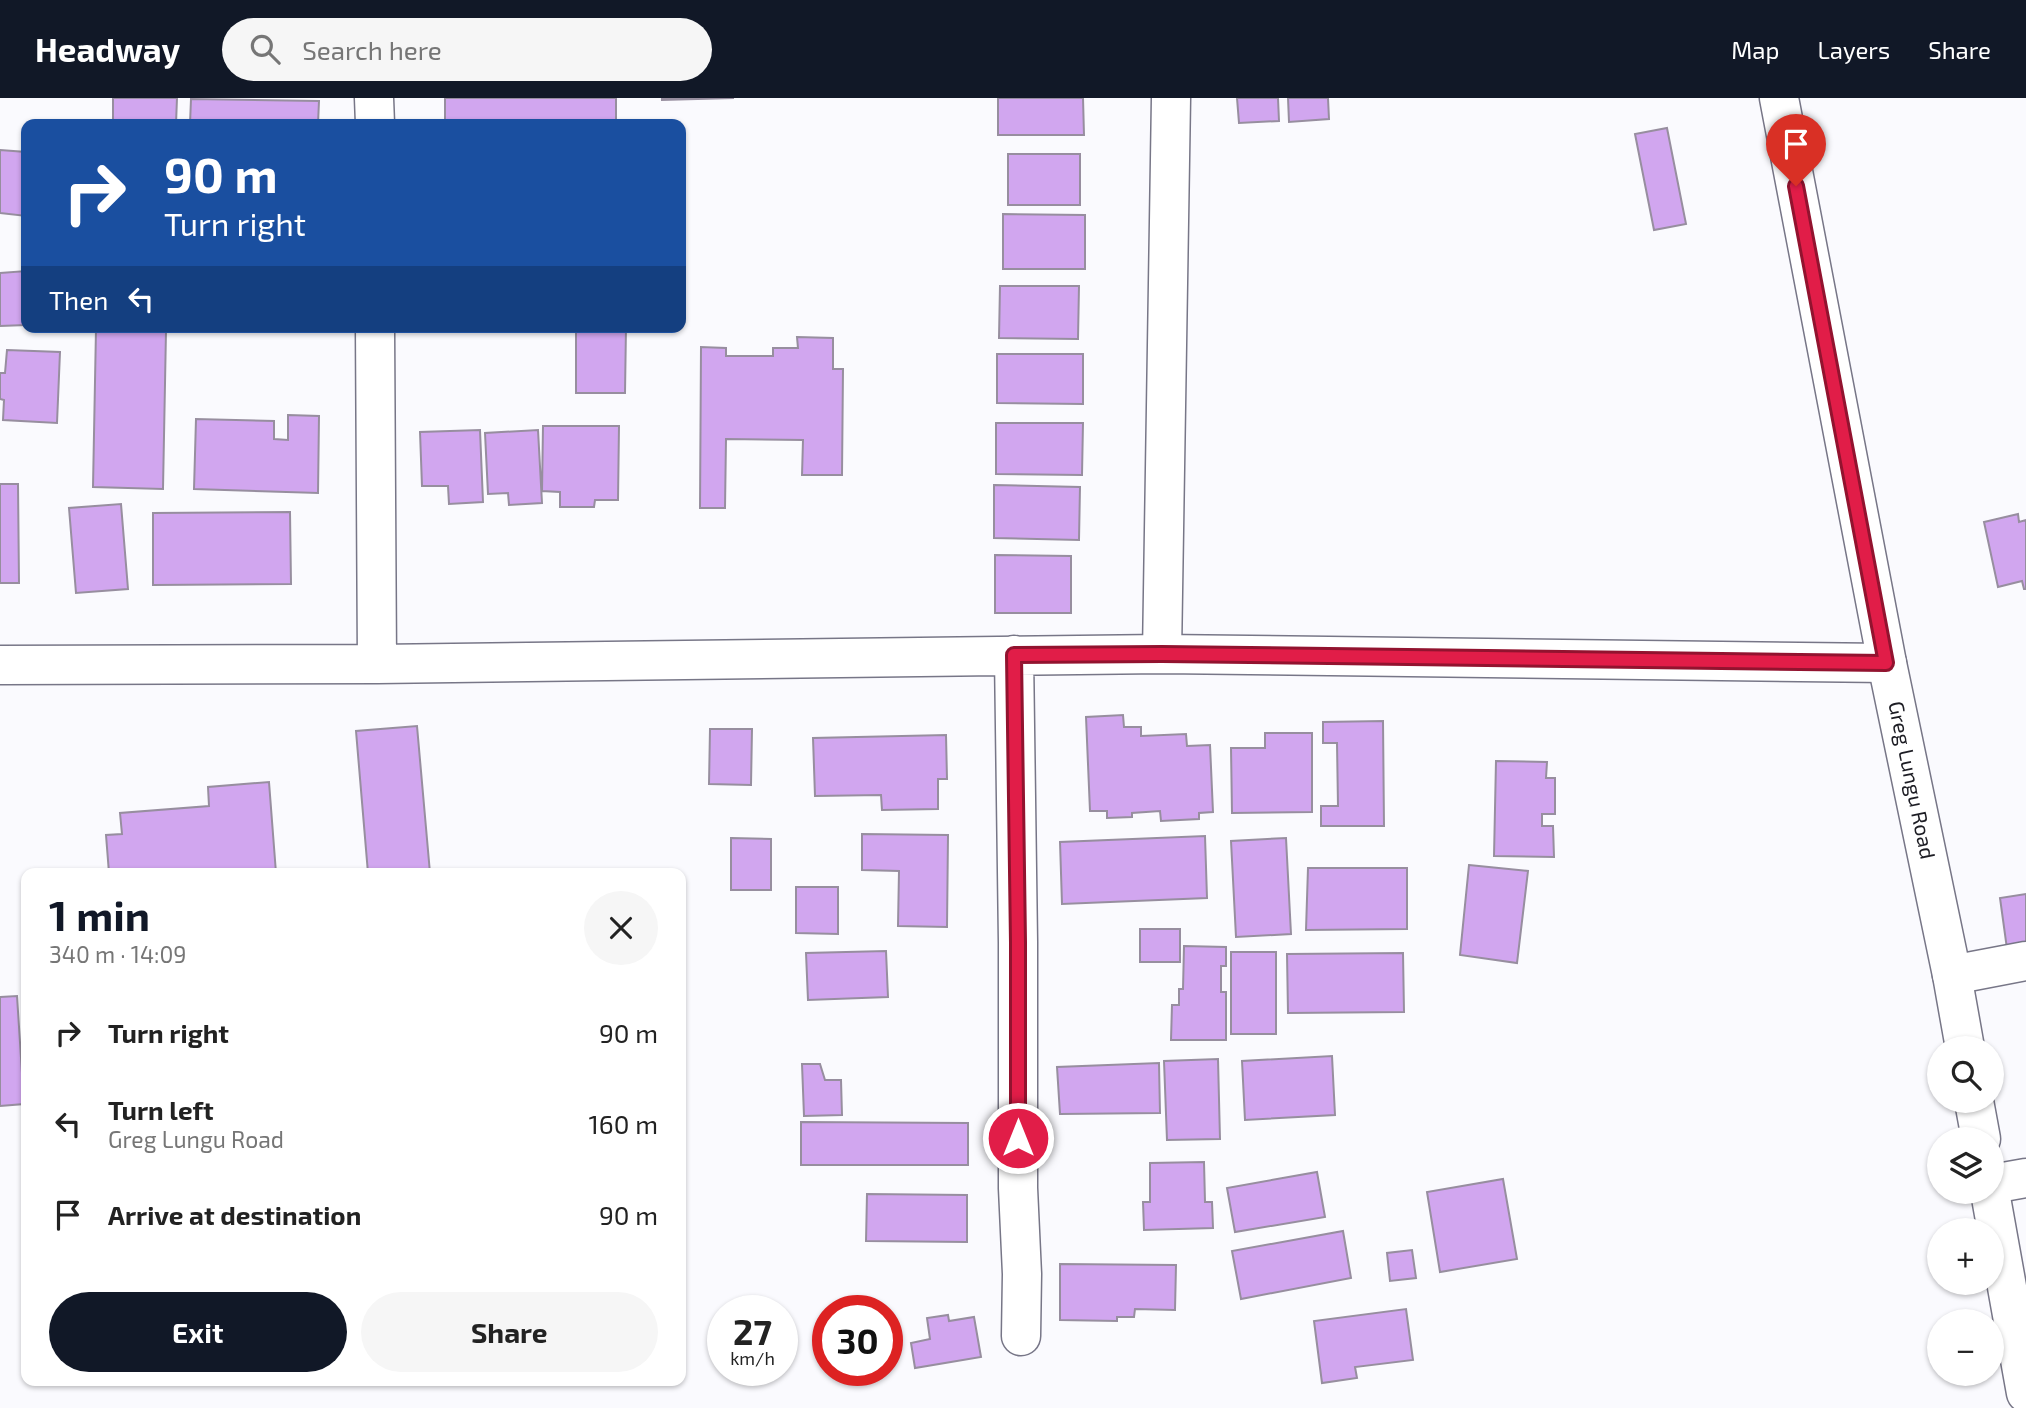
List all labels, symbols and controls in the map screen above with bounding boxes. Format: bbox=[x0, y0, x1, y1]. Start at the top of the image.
search box bbox=[222, 18, 712, 81]
text: Headway bbox=[35, 29, 180, 69]
icon: search bbox=[246, 30, 284, 68]
text: Search here bbox=[302, 34, 442, 65]
text: Map bbox=[1731, 35, 1779, 64]
text: Layers bbox=[1817, 35, 1890, 64]
text: Share bbox=[1928, 35, 1991, 64]
pin bbox=[1766, 114, 1826, 186]
icon: arrive bbox=[1777, 125, 1815, 163]
text: 90 m bbox=[164, 144, 278, 203]
icon: right bbox=[49, 147, 140, 238]
text: Turn right bbox=[164, 204, 306, 242]
icon: left bbox=[122, 280, 160, 318]
text: Then bbox=[49, 284, 108, 315]
street label: Greg Lungu Road bbox=[1884, 699, 1942, 861]
text: 1 min bbox=[49, 889, 150, 939]
button: close bbox=[584, 891, 658, 965]
text: 340 m · 14:09 bbox=[49, 940, 187, 968]
icon: right bbox=[49, 1014, 87, 1052]
text: Turn right bbox=[108, 1017, 229, 1048]
text: 90 m bbox=[599, 1017, 658, 1048]
map controls bbox=[1927, 1036, 2004, 1386]
button: search bbox=[1927, 1036, 2004, 1113]
text: Turn left bbox=[108, 1094, 214, 1125]
position arrow bbox=[981, 1101, 1055, 1175]
icon: left bbox=[49, 1105, 87, 1143]
text: 160 m bbox=[589, 1108, 658, 1139]
text: Greg Lungu Road bbox=[108, 1125, 284, 1153]
button: layers bbox=[1927, 1127, 2004, 1204]
icon: arrive bbox=[49, 1196, 87, 1234]
text: Arrive at destination bbox=[108, 1199, 361, 1230]
text: 90 m bbox=[599, 1199, 658, 1230]
button: + bbox=[1927, 1218, 2004, 1295]
button: Exit bbox=[49, 1292, 347, 1372]
button: Share bbox=[361, 1292, 658, 1372]
speed limit sign: 30 bbox=[812, 1295, 903, 1386]
button: − bbox=[1927, 1309, 2004, 1386]
text: 27 bbox=[733, 1310, 772, 1352]
text: km/h bbox=[730, 1347, 775, 1369]

